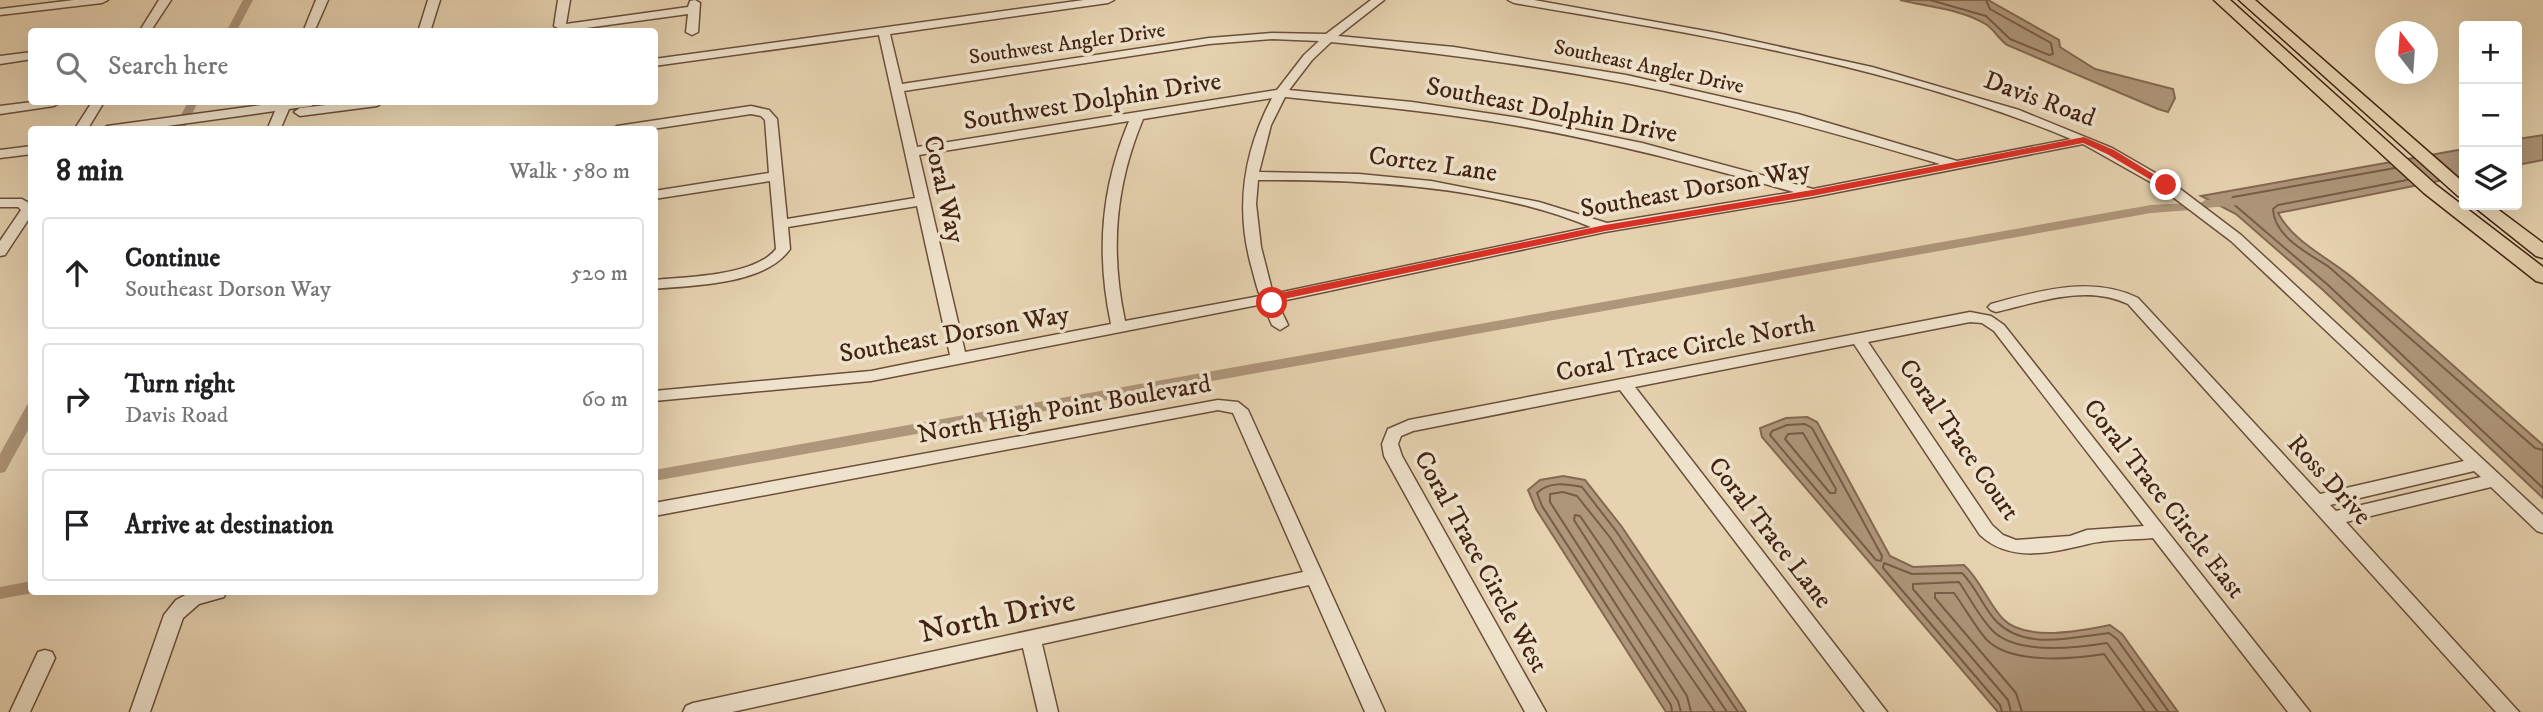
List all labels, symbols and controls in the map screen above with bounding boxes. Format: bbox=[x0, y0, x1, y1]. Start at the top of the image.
street label: Southwest Angler Drive bbox=[967, 17, 1167, 71]
north arrow bbox=[2375, 21, 2438, 84]
map controls bbox=[2459, 21, 2522, 210]
button: + bbox=[2459, 21, 2522, 84]
search box bbox=[28, 28, 658, 105]
street label: Southeast Angler Drive bbox=[1551, 34, 1746, 100]
icon: search bbox=[52, 48, 90, 86]
text: Search here bbox=[108, 50, 228, 83]
street label: Davis Road bbox=[1979, 64, 2100, 135]
street label: Southwest Dolphin Drive bbox=[961, 65, 1224, 138]
street label: Southeast Dolphin Drive bbox=[1423, 70, 1680, 151]
button: − bbox=[2459, 84, 2522, 147]
street label: Coral Way bbox=[915, 132, 972, 247]
street label: Cortez Lane bbox=[1366, 139, 1499, 190]
button: layers bbox=[2459, 147, 2522, 210]
text: 8 min bbox=[56, 153, 123, 190]
street label: Southeast Dorson Way bbox=[1578, 153, 1813, 226]
text: Walk · 580 m bbox=[509, 157, 630, 186]
route end bbox=[2150, 169, 2181, 200]
text: Continue bbox=[125, 242, 220, 275]
icon: ahead bbox=[58, 254, 96, 292]
text: 520 m bbox=[571, 259, 628, 288]
text: Southeast Dorson Way bbox=[125, 275, 331, 304]
route start bbox=[1256, 287, 1287, 318]
street label: Southeast Dorson Way bbox=[837, 298, 1072, 371]
street label: Coral Trace Circle North bbox=[1553, 307, 1818, 390]
street label: Coral Trace Court bbox=[1891, 353, 2027, 527]
street label: North High Point Boulevard bbox=[915, 367, 1214, 452]
text: Turn right bbox=[125, 368, 235, 401]
icon: right bbox=[58, 380, 96, 418]
text: 60 m bbox=[581, 385, 628, 414]
street label: Coral Trace Circle East bbox=[2076, 392, 2252, 605]
text: Davis Road bbox=[125, 401, 228, 430]
street label: Ross Drive bbox=[2280, 428, 2378, 532]
street label: Coral Trace Circle West bbox=[1406, 445, 1555, 678]
street label: Coral Trace Lane bbox=[1700, 451, 1839, 615]
icon: arrive bbox=[58, 506, 96, 544]
text: Arrive at destination bbox=[125, 509, 334, 542]
street label: North Drive bbox=[916, 581, 1079, 653]

